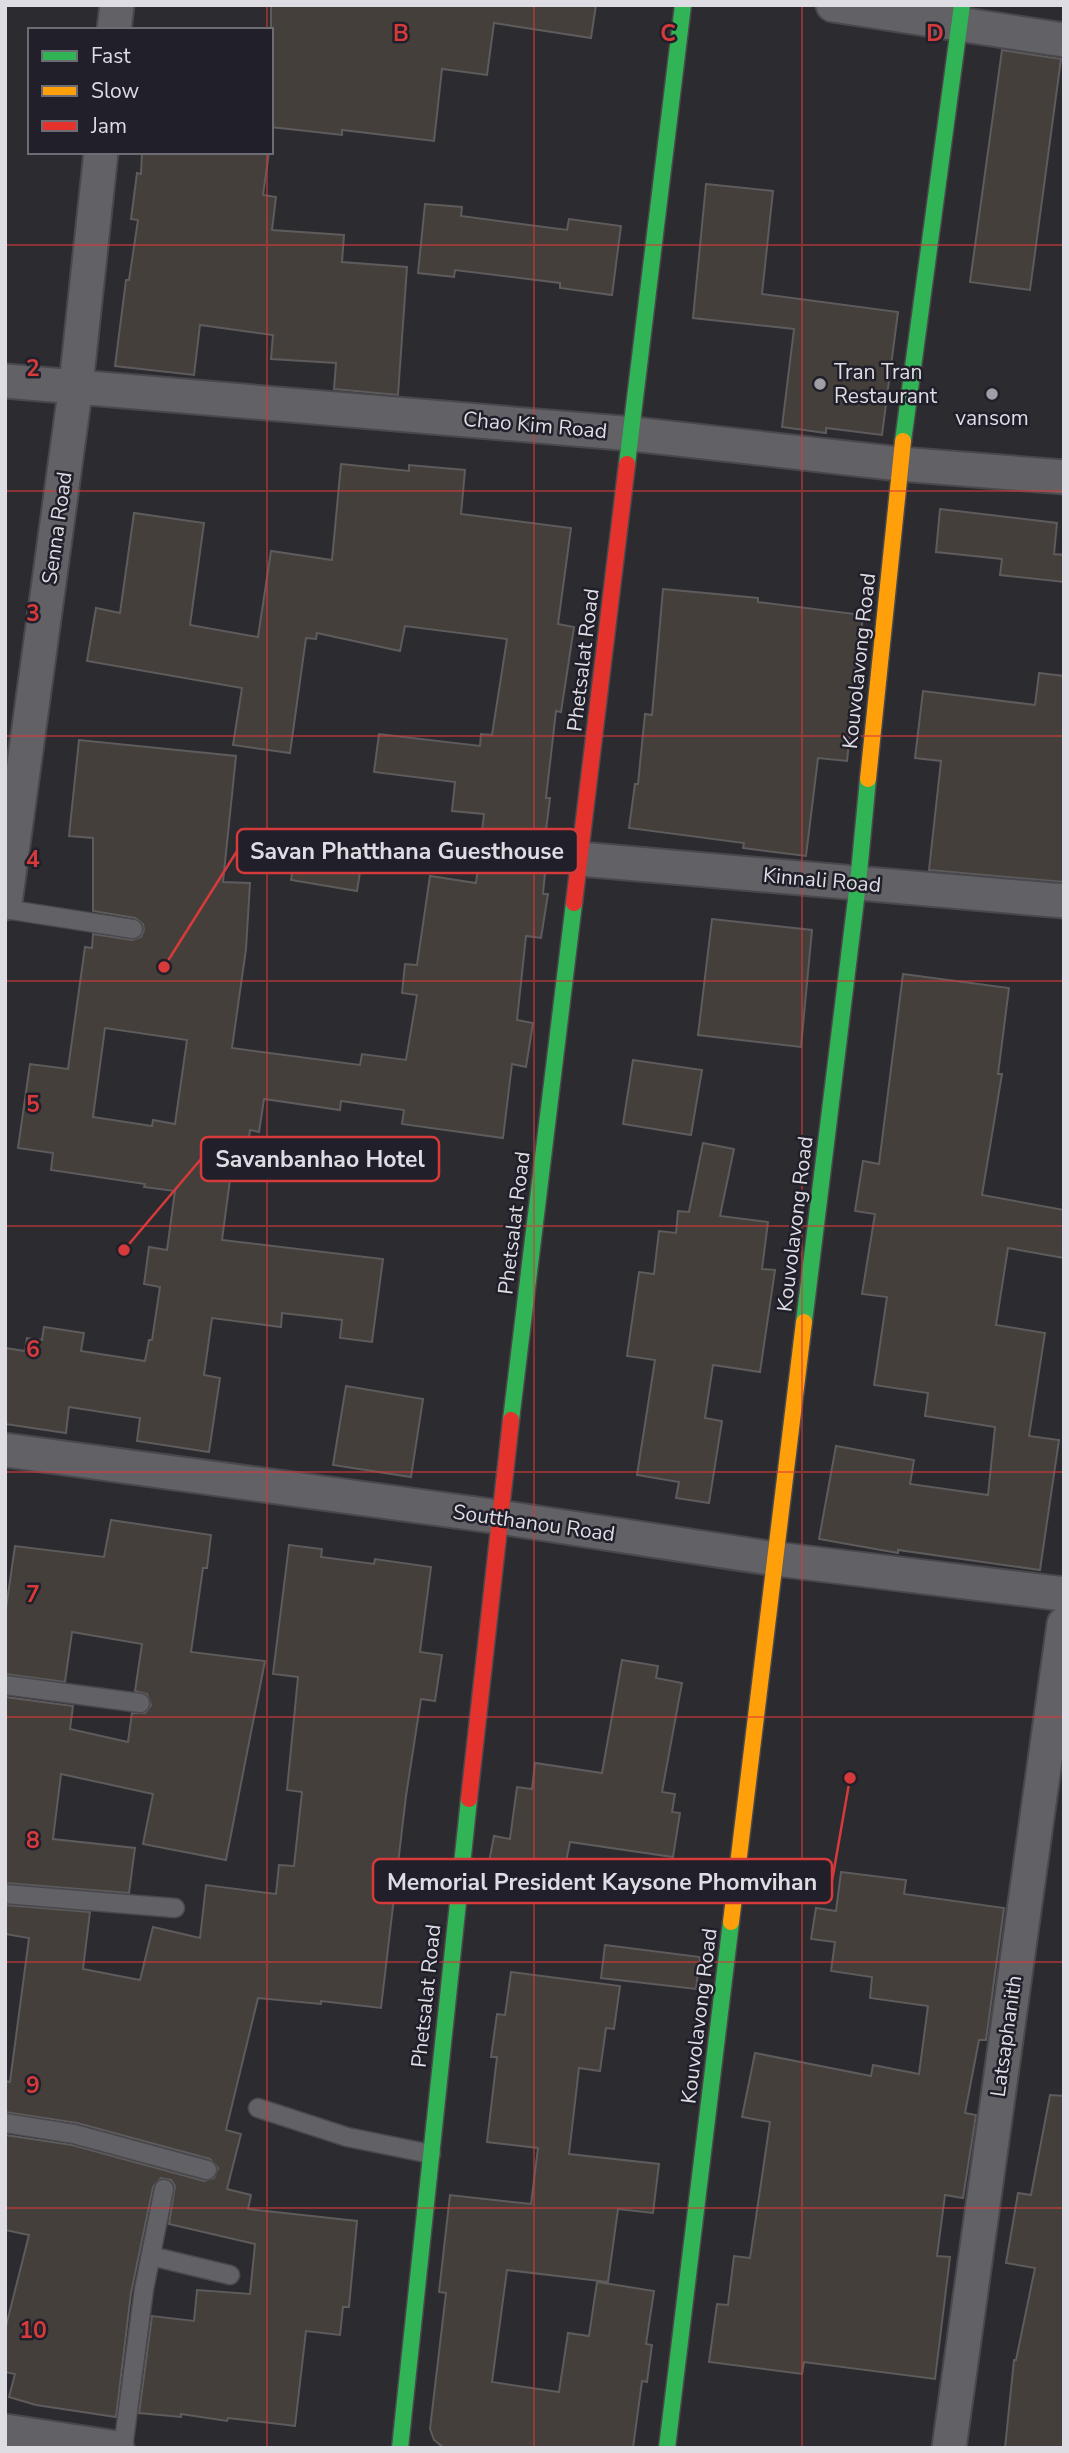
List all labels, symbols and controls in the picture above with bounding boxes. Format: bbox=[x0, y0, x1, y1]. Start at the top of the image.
text: B bbox=[393, 18, 409, 49]
text: C bbox=[660, 18, 676, 49]
text: D bbox=[926, 18, 944, 49]
legend bbox=[28, 28, 273, 154]
text: Fast bbox=[91, 42, 131, 70]
text: Slow bbox=[91, 77, 140, 105]
text: Jam bbox=[90, 112, 127, 140]
text: 2 bbox=[26, 353, 40, 384]
place label: Tran Tran Restaurant bbox=[834, 358, 938, 410]
marker: Tran Tran Restaurant bbox=[812, 376, 828, 392]
marker: vansom bbox=[984, 386, 1000, 402]
place label: vansom bbox=[955, 404, 1029, 432]
street label: Chao Kim Road bbox=[462, 405, 608, 445]
street label: Senna Road bbox=[35, 470, 79, 586]
street label: Kouvolavong Road bbox=[836, 572, 882, 750]
street label: Phetsalat Road bbox=[560, 587, 606, 733]
text: 3 bbox=[26, 598, 40, 629]
callout: Savan Phatthana Guesthouse bbox=[237, 829, 578, 873]
text: Savan Phatthana Guesthouse bbox=[250, 836, 564, 867]
text: 4 bbox=[26, 844, 40, 875]
street label: Kinnali Road bbox=[762, 861, 882, 899]
text: 5 bbox=[26, 1089, 40, 1120]
street label: Kouvolavong Road bbox=[770, 1135, 820, 1313]
callout: Savanbanhao Hotel bbox=[201, 1137, 439, 1181]
text: Savanbanhao Hotel bbox=[215, 1144, 425, 1175]
street label: Phetsalat Road bbox=[491, 1150, 537, 1296]
text: 6 bbox=[26, 1334, 40, 1365]
street label: Soutthanou Road bbox=[451, 1498, 617, 1548]
text: 7 bbox=[26, 1579, 40, 1610]
text: 8 bbox=[26, 1825, 40, 1856]
callout: Memorial President Kaysone Phomvihan bbox=[373, 1859, 832, 1903]
text: Memorial President Kaysone Phomvihan bbox=[387, 1867, 817, 1898]
street label: Phetsalat Road bbox=[405, 1923, 447, 2069]
street label: Kouvolavong Road bbox=[674, 1927, 724, 2105]
street label: Latsaphanith bbox=[984, 1973, 1028, 2099]
text: 9 bbox=[26, 2070, 40, 2101]
text: 10 bbox=[19, 2315, 47, 2346]

